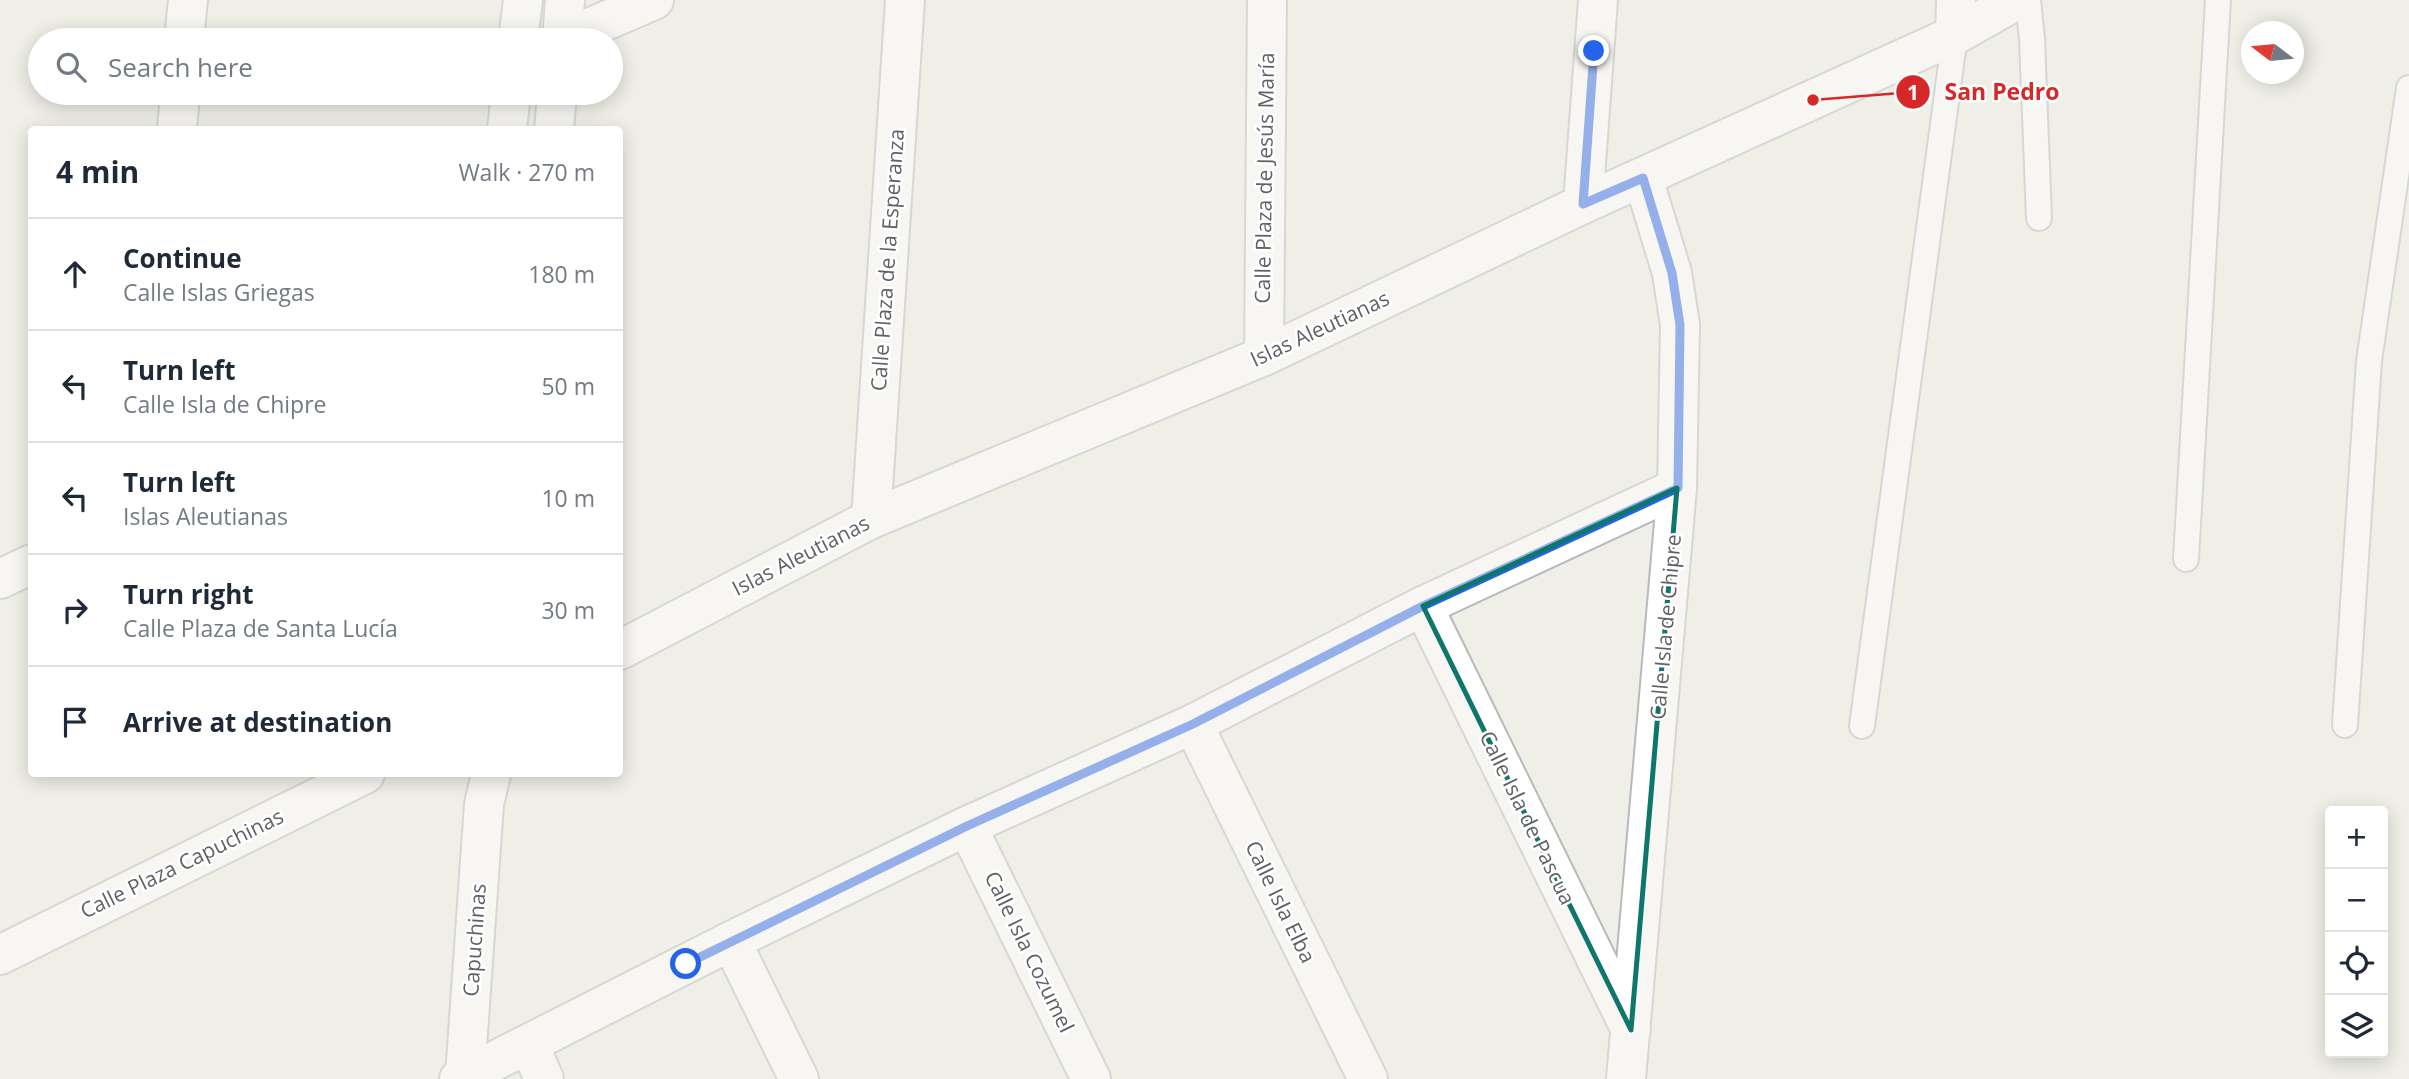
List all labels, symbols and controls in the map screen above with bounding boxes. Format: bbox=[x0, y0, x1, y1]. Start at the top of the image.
north arrow bbox=[2241, 21, 2304, 84]
search box bbox=[28, 28, 623, 105]
route end bbox=[1578, 35, 1609, 66]
icon: search bbox=[52, 48, 90, 86]
text: Search here bbox=[108, 49, 253, 85]
street label: Calle Plaza de Jesús María bbox=[1248, 52, 1280, 304]
callout: San Pedro bbox=[1896, 70, 2074, 114]
text: San Pedro bbox=[1945, 75, 2059, 107]
text: 1 bbox=[1907, 78, 1919, 106]
street label: Calle Plaza de la Esperanza bbox=[864, 128, 910, 392]
text: 4 min bbox=[56, 151, 139, 192]
text: Walk · 270 m bbox=[458, 156, 595, 188]
text: Continue bbox=[123, 240, 242, 276]
icon: ahead bbox=[56, 255, 94, 293]
text: 180 m bbox=[528, 258, 595, 290]
text: Calle Islas Griegas bbox=[123, 276, 315, 308]
street label: Islas Aleutianas bbox=[1245, 284, 1394, 373]
text: Turn left bbox=[123, 352, 235, 388]
icon: left bbox=[56, 367, 94, 405]
text: 50 m bbox=[541, 370, 595, 402]
text: Calle Isla de Chipre bbox=[123, 388, 326, 420]
text: Turn left bbox=[123, 464, 235, 500]
icon: left bbox=[56, 479, 94, 517]
text: 10 m bbox=[541, 482, 595, 514]
text: Islas Aleutianas bbox=[123, 500, 288, 532]
street label: Islas Aleutianas bbox=[727, 508, 874, 602]
street label: Calle Isla de Chipre bbox=[1643, 533, 1687, 721]
text: Turn right bbox=[123, 576, 254, 612]
icon: right bbox=[56, 591, 94, 629]
text: 30 m bbox=[541, 594, 595, 626]
text: Calle Plaza de Santa Lucía bbox=[123, 612, 398, 644]
icon: arrive bbox=[56, 703, 94, 741]
text: Arrive at destination bbox=[123, 704, 392, 740]
street label: Calle Isla de Pascua bbox=[1474, 726, 1582, 909]
street label: Calle Plaza Capuchinas bbox=[75, 802, 288, 925]
map controls bbox=[2325, 806, 2388, 1058]
button: + bbox=[2325, 806, 2388, 869]
street label: Calle Isla Elba bbox=[1239, 836, 1323, 967]
street label: Calle Isla Cozumel bbox=[979, 866, 1081, 1037]
button: − bbox=[2325, 869, 2388, 932]
street label: Capuchinas bbox=[456, 882, 492, 997]
button: locate bbox=[2325, 932, 2388, 995]
route start bbox=[670, 948, 701, 979]
button: layers bbox=[2325, 995, 2388, 1058]

